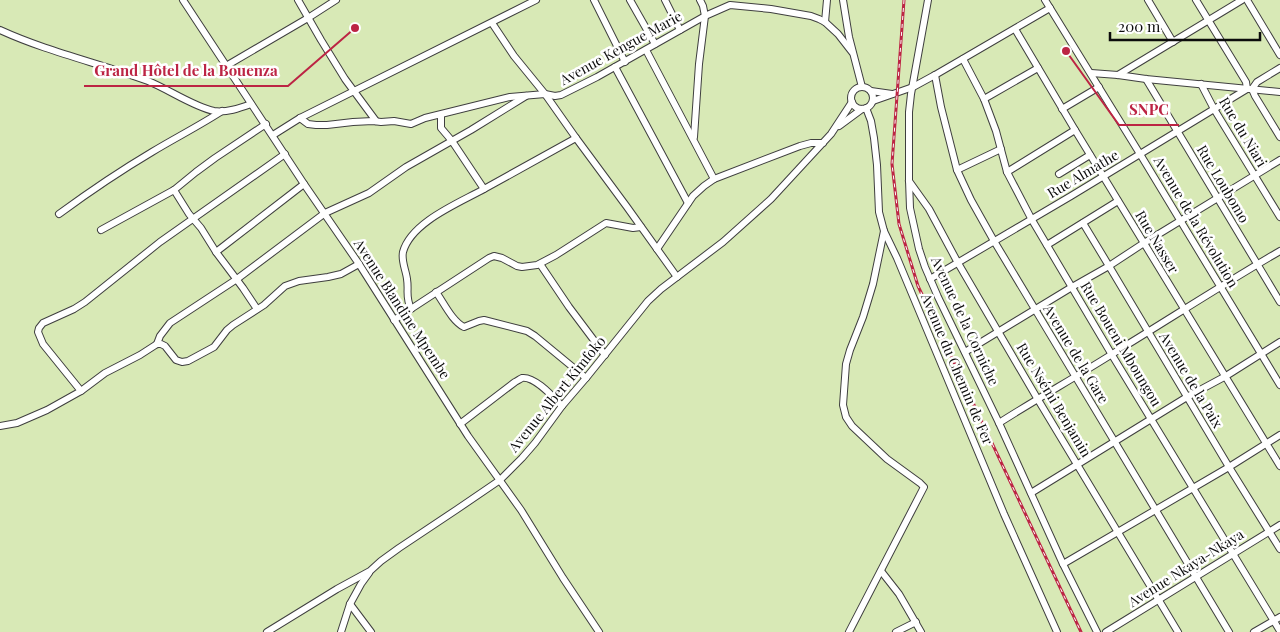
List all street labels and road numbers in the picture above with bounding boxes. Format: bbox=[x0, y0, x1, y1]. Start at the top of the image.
street label: Avenue Kengue Marie bbox=[555, 6, 685, 90]
street label: Rue du Niari bbox=[1215, 93, 1272, 170]
street label: Rue Loubomo bbox=[1193, 141, 1254, 226]
street label: Rue Almathe bbox=[1044, 145, 1122, 202]
street label: Avenue de la Révolution bbox=[1149, 152, 1243, 291]
street label: Rue Nasser bbox=[1131, 207, 1184, 277]
street label: Avenue Blandine Mpembe bbox=[349, 234, 455, 382]
street label: Avenue de la Corniche bbox=[927, 252, 1004, 388]
street label: Rue Boueni Mboungou bbox=[1077, 278, 1166, 410]
street label: Avenue du Chemin de Fer bbox=[917, 289, 998, 448]
street label: Avenue de la Gare bbox=[1039, 300, 1113, 407]
street label: Avenue de la Paix bbox=[1155, 327, 1228, 432]
street label: Avenue Albert Kimfoko bbox=[503, 331, 610, 456]
street label: Rue Nsémi Benjamin bbox=[1013, 339, 1097, 461]
street label: Avenue Nkaya-Nkaya bbox=[1124, 524, 1247, 611]

